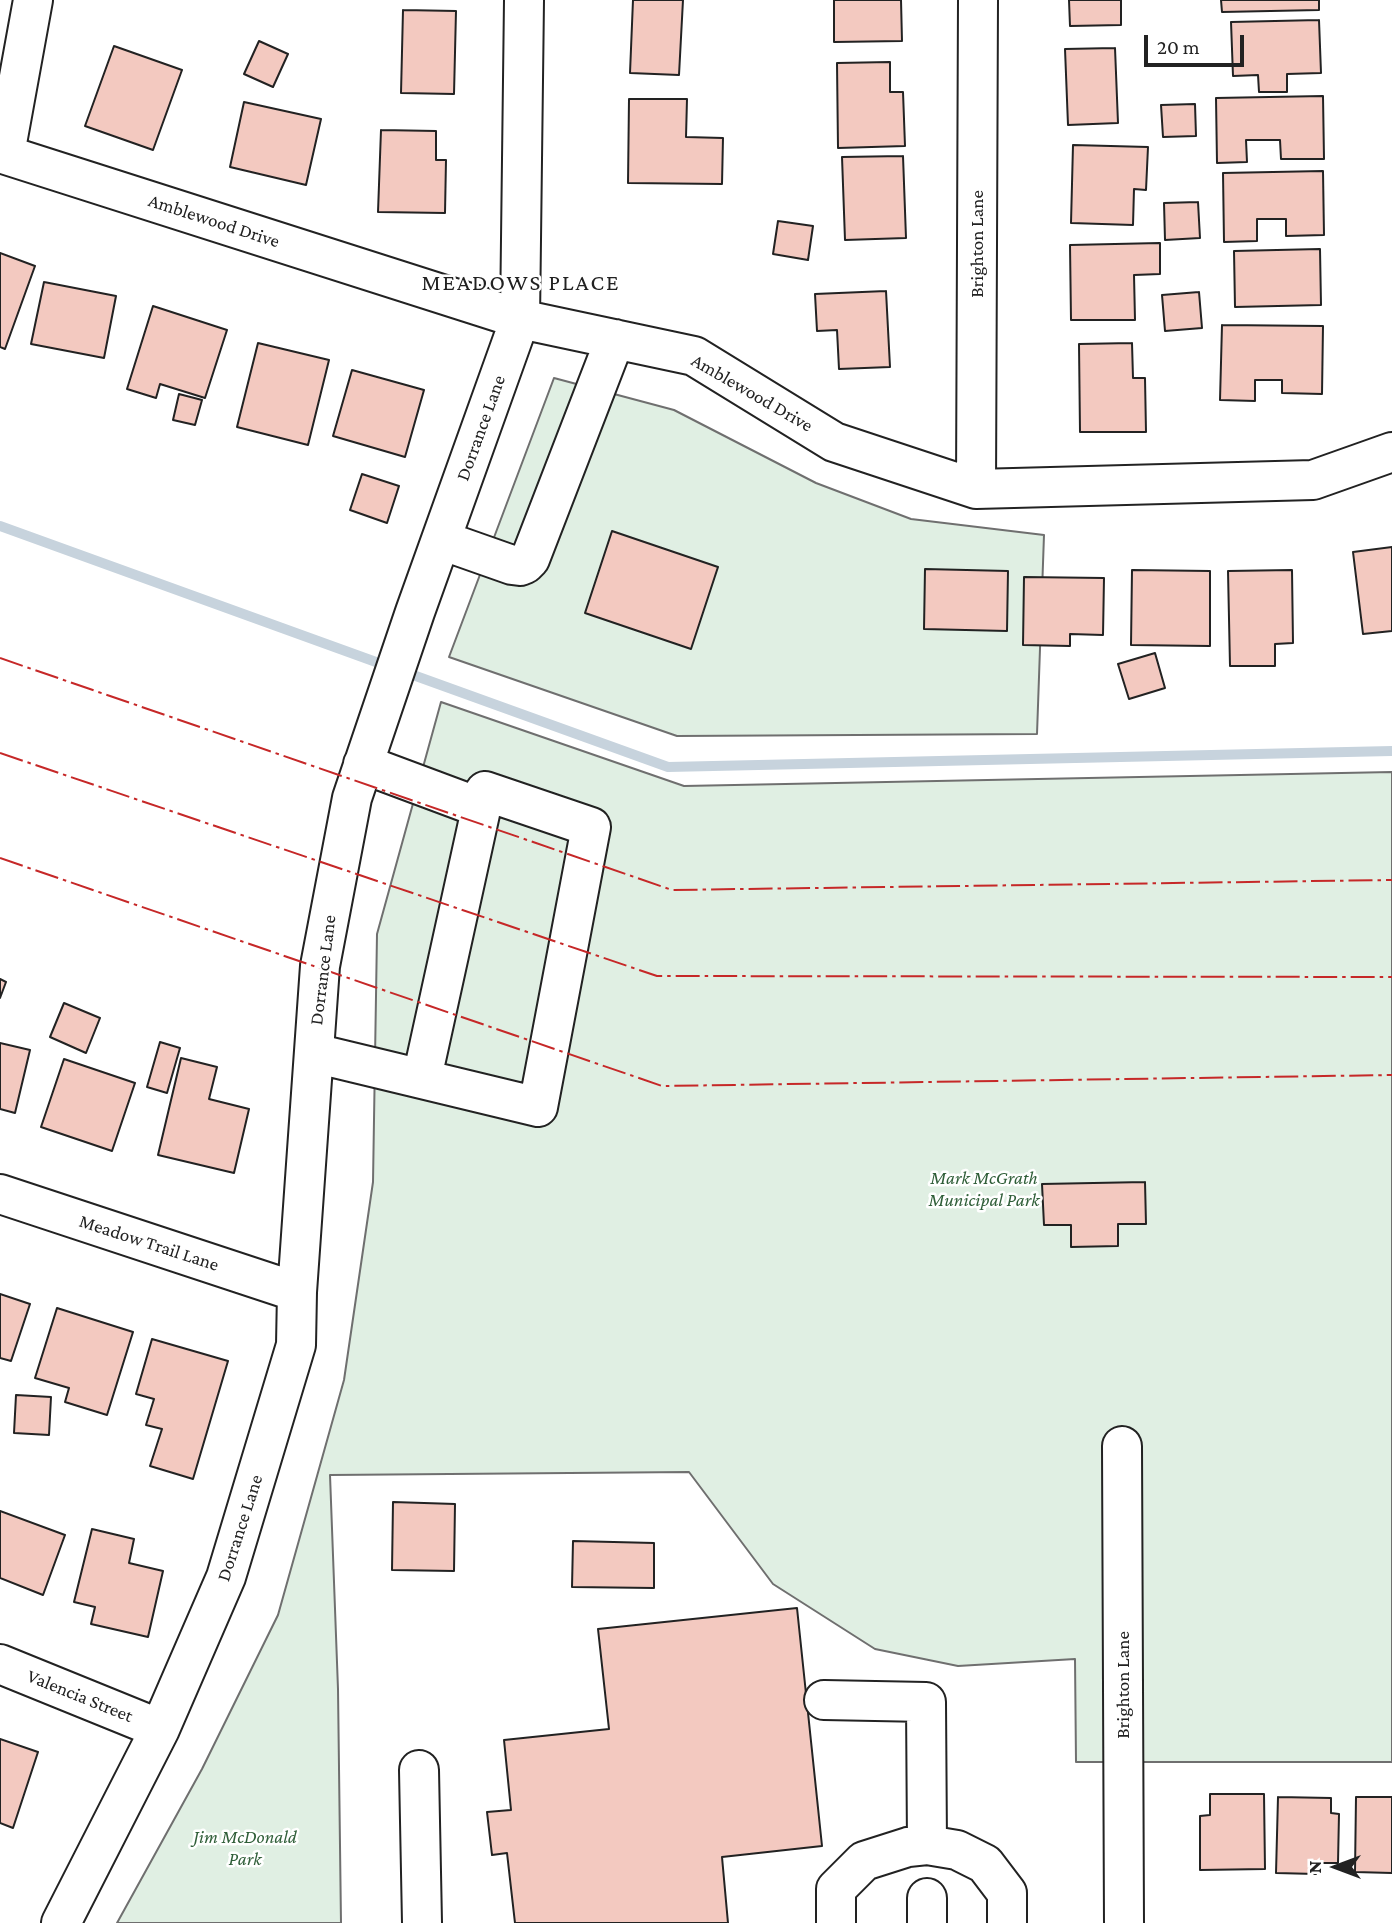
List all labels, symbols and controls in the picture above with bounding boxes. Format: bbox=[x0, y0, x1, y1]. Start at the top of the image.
scale bar bbox=[1147, 21, 1247, 65]
text: 20 m bbox=[1157, 35, 1200, 59]
street label: Amblewood Drive bbox=[145, 189, 283, 253]
street label: Brighton Lane bbox=[966, 190, 988, 298]
district label: MEADOWS PLACE bbox=[423, 269, 619, 297]
street label: Amblewood Drive bbox=[687, 349, 817, 437]
street label: Dorrance Lane bbox=[451, 372, 511, 484]
street label: Dorrance Lane bbox=[305, 914, 341, 1026]
park label: Mark McGrath Municipal Park bbox=[929, 1167, 1039, 1211]
street label: Meadow Trail Lane bbox=[76, 1210, 222, 1276]
street label: Dorrance Lane bbox=[212, 1472, 268, 1584]
street label: Brighton Lane bbox=[1112, 1631, 1134, 1739]
street label: Valencia Street bbox=[24, 1664, 136, 1728]
park label: Jim McDonald Park bbox=[193, 1826, 297, 1870]
north arrow bbox=[1301, 1832, 1371, 1902]
text: N bbox=[1304, 1861, 1325, 1873]

